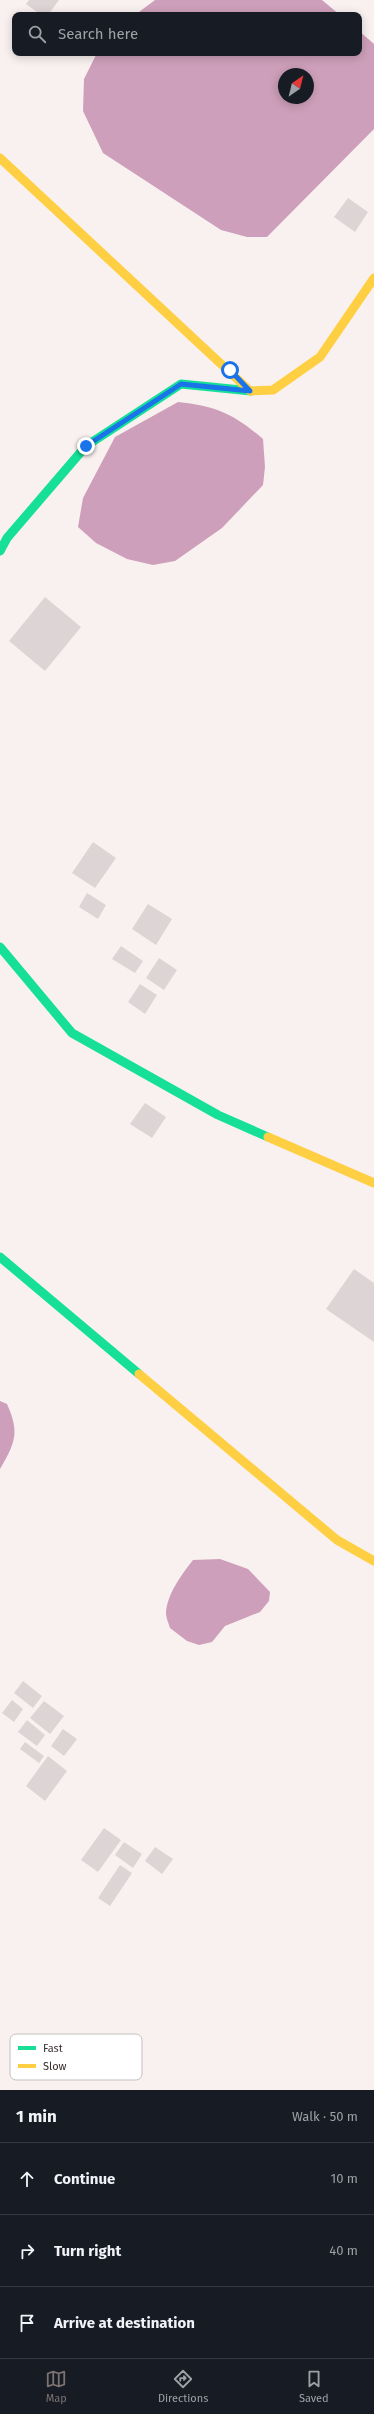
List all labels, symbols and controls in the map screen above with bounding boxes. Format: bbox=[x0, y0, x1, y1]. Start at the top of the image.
search box bbox=[12, 12, 362, 56]
icon: search bbox=[26, 23, 48, 45]
text: Search here bbox=[58, 25, 138, 43]
north arrow bbox=[278, 68, 314, 104]
route start bbox=[221, 361, 239, 379]
route end bbox=[77, 437, 95, 455]
legend bbox=[10, 2034, 142, 2080]
text: Fast bbox=[43, 2042, 63, 2055]
text: Slow bbox=[43, 2060, 67, 2073]
text: 1 min bbox=[16, 2106, 57, 2127]
text: Walk · 50 m bbox=[292, 2109, 358, 2124]
icon: ahead bbox=[16, 2168, 38, 2190]
text: Continue bbox=[54, 2170, 115, 2188]
text: 10 m bbox=[331, 2171, 358, 2186]
icon: right bbox=[16, 2240, 38, 2262]
text: Turn right bbox=[54, 2242, 121, 2260]
text: 40 m bbox=[329, 2243, 358, 2258]
icon: arrive bbox=[16, 2312, 38, 2334]
text: Arrive at destination bbox=[54, 2314, 195, 2332]
tab: Map bbox=[45, 2368, 67, 2405]
tab: Directions bbox=[158, 2368, 208, 2405]
tab: Saved bbox=[299, 2368, 329, 2405]

